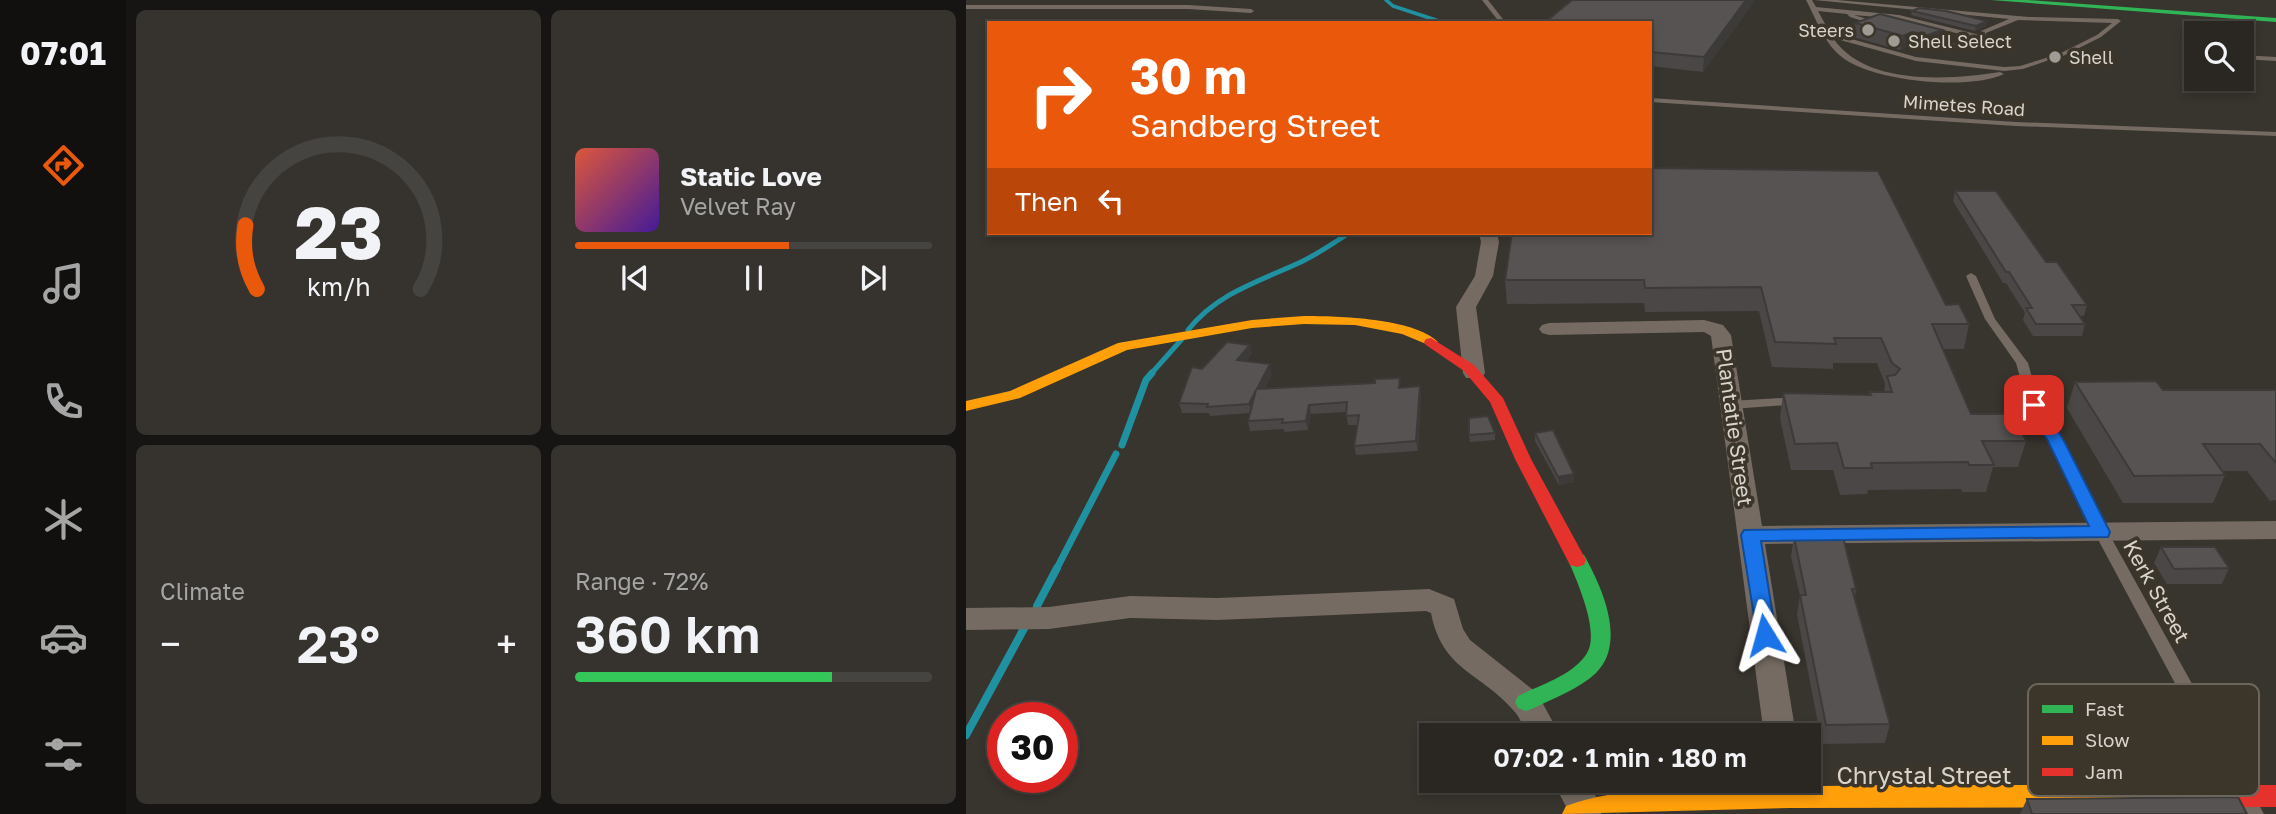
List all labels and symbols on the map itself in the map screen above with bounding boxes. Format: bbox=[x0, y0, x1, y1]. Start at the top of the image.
place label: Steers bbox=[1798, 19, 1854, 41]
marker: Steers bbox=[1860, 22, 1876, 38]
place label: Shell Select bbox=[1908, 30, 2012, 52]
marker: Shell Select bbox=[1886, 33, 1902, 49]
place label: Shell bbox=[2069, 46, 2114, 68]
marker: Shell bbox=[2047, 49, 2063, 65]
street label: Mimetes Road bbox=[1902, 90, 2026, 120]
street label: Plantatie Street bbox=[1711, 347, 1759, 507]
pin bbox=[2004, 375, 2064, 435]
street label: Kerk Street bbox=[2118, 535, 2196, 647]
position arrow bbox=[1728, 598, 1802, 672]
legend bbox=[2028, 684, 2259, 796]
text: Fast bbox=[2085, 697, 2124, 720]
speed limit sign: 30 bbox=[987, 702, 1078, 793]
text: Slow bbox=[2085, 728, 2130, 751]
street label: Chrystal Street bbox=[1836, 760, 2012, 789]
text: Jam bbox=[2085, 760, 2123, 783]

